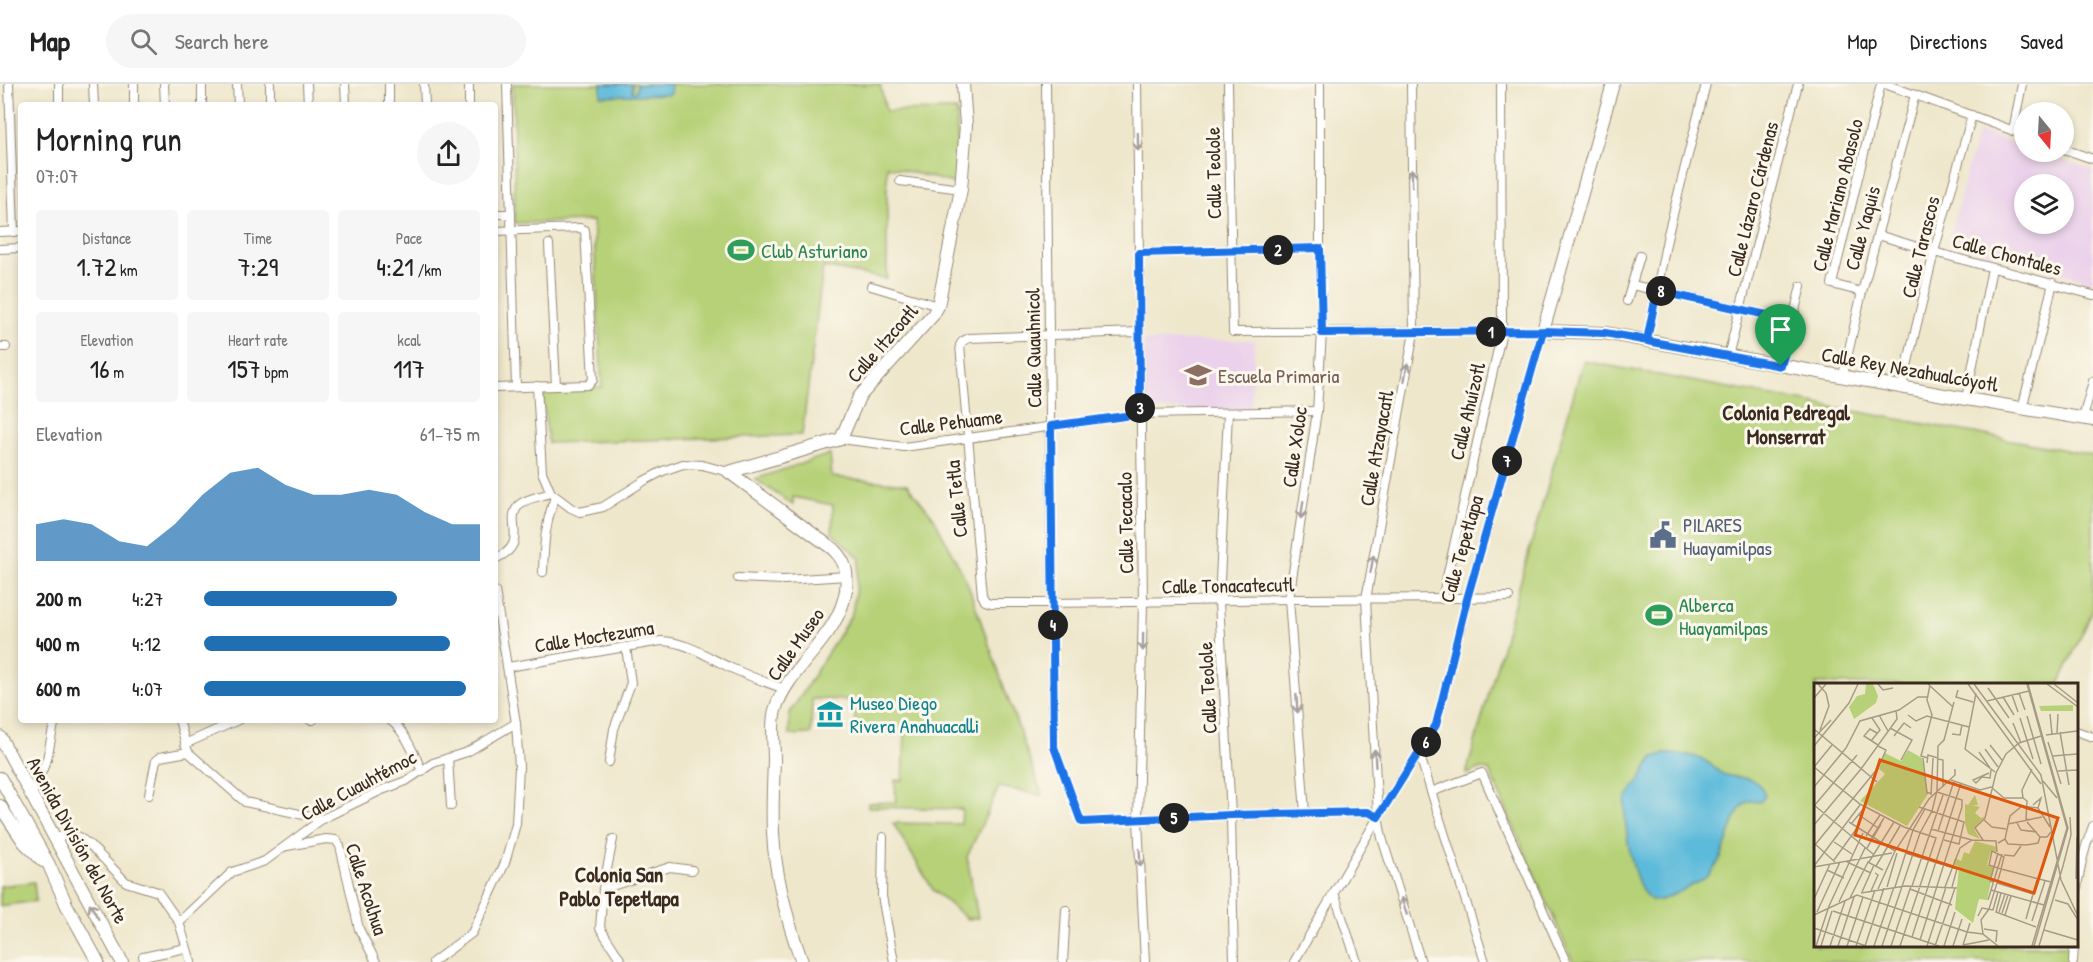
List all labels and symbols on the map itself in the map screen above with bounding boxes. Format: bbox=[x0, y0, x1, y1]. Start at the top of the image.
north arrow bbox=[2014, 102, 2074, 162]
street label: Calle Mariano Abasolo bbox=[1805, 116, 1869, 274]
street label: Calle Lázaro Cárdenas bbox=[1720, 118, 1784, 279]
street label: Calle Teolole bbox=[1199, 127, 1227, 219]
one-way arrow bbox=[1132, 132, 1143, 152]
one-way arrow bbox=[1406, 168, 1418, 188]
street label: Calle Yaquis bbox=[1838, 183, 1886, 273]
street label: Calle Tarascos bbox=[1894, 193, 1946, 301]
street label: Calle Chontales bbox=[1949, 226, 2065, 282]
sports icon: Club Asturiano bbox=[726, 235, 756, 265]
pin: 2 bbox=[1263, 235, 1293, 265]
place label: Club Asturiano bbox=[761, 237, 868, 264]
pin: 8 bbox=[1646, 276, 1676, 306]
street label: Calle Quauhnicol bbox=[1018, 287, 1048, 408]
street label: Calle Itzcoatl bbox=[840, 297, 924, 388]
pin bbox=[1755, 304, 1806, 366]
pin: 1 bbox=[1476, 317, 1506, 347]
street label: Calle Rey Nezahualcóyotl bbox=[1819, 340, 2001, 398]
street label: Calle Ahuízotl bbox=[1443, 359, 1491, 462]
school or university icon: Escuela Primaria bbox=[1183, 360, 1213, 390]
place label: Escuela Primaria bbox=[1218, 362, 1339, 389]
one-way arrow bbox=[1401, 363, 1412, 383]
street label: Calle Atzayacatl bbox=[1353, 387, 1400, 508]
pin: 3 bbox=[1125, 393, 1155, 423]
district label: Colonia Pedregal Monserrat bbox=[1722, 398, 1850, 451]
street label: Calle Pehuame bbox=[898, 402, 1004, 442]
street label: Calle Xoloc bbox=[1275, 405, 1313, 489]
pin: 7 bbox=[1492, 446, 1522, 476]
street label: Calle Tetla bbox=[939, 459, 973, 539]
street label: Calle Tecacalo bbox=[1111, 472, 1139, 574]
street label: Calle Tepetlapa bbox=[1433, 492, 1489, 606]
one-way arrow bbox=[1297, 500, 1308, 520]
place label: PILARES Huayamilpas bbox=[1683, 511, 1772, 561]
public building icon: PILARES Huayamilpas bbox=[1648, 520, 1678, 550]
one-way arrow bbox=[1367, 555, 1378, 575]
street label: Calle Tonacatecutl bbox=[1161, 570, 1295, 600]
place label: Alberca Huayamilpas bbox=[1679, 591, 1768, 641]
sports icon: Alberca Huayamilpas bbox=[1644, 600, 1674, 630]
street label: Calle Museo bbox=[760, 602, 830, 686]
pin: 4 bbox=[1038, 610, 1068, 640]
street label: Calle Moctezuma bbox=[532, 613, 656, 659]
one-way arrow bbox=[1137, 632, 1148, 652]
street label: Calle Teolole bbox=[1191, 641, 1223, 735]
inset map bbox=[1814, 683, 2078, 947]
place label: Museo Diego Rivera Anahuacalli bbox=[850, 689, 979, 739]
one-way arrow bbox=[1292, 694, 1303, 714]
museum icon: Museo Diego Rivera Anahuacalli bbox=[815, 699, 845, 729]
pin: 6 bbox=[1411, 727, 1441, 757]
street label: Calle Cuauhtémoc bbox=[295, 743, 421, 827]
one-way arrow bbox=[1370, 749, 1381, 769]
street label: Avenida División del Norte bbox=[21, 752, 135, 928]
pin: 5 bbox=[1159, 803, 1189, 833]
street label: Calle Acolhua bbox=[339, 840, 395, 939]
one-way arrow bbox=[1134, 848, 1146, 868]
district label: Colonia San Pablo Tepetlapa bbox=[559, 860, 680, 914]
one-way arrow bbox=[1398, 897, 1409, 916]
one-way arrow bbox=[88, 902, 100, 919]

